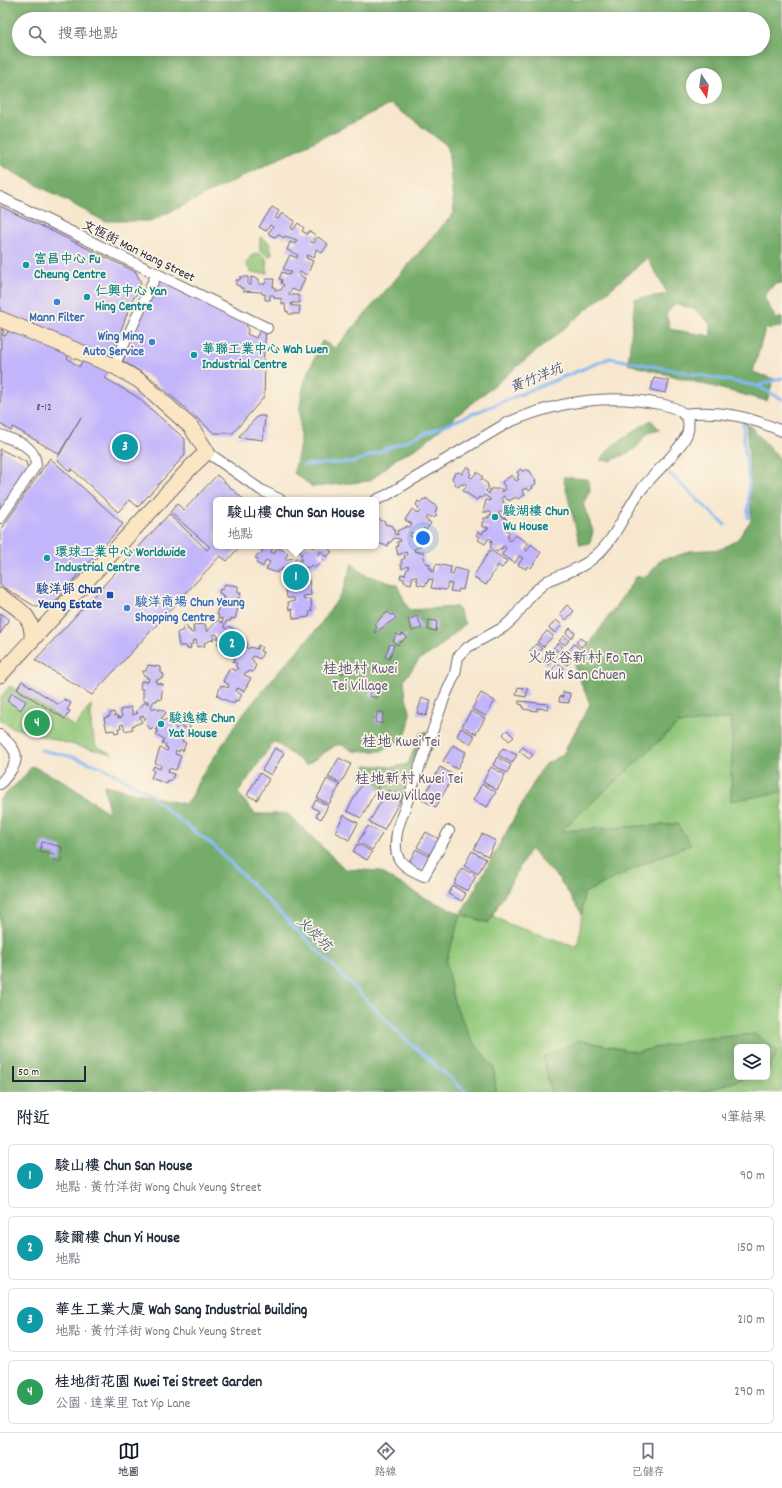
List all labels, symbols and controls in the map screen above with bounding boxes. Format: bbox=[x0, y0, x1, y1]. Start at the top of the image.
search box bbox=[12, 12, 770, 56]
icon: search bbox=[26, 23, 48, 45]
text: 搜尋地點 bbox=[58, 24, 118, 46]
north arrow bbox=[686, 68, 722, 104]
street label: 文恆街 Man Hang Street bbox=[78, 217, 198, 288]
place label: 富昌中心 Fu Cheung Centre bbox=[34, 251, 106, 285]
marker: 富昌中心 Fu Cheung Centre bbox=[21, 260, 31, 270]
place label: 仁興中心 Yan Hing Centre bbox=[95, 283, 167, 317]
marker: 仁興中心 Yan Hing Centre bbox=[82, 292, 92, 302]
marker: Mann Filter bbox=[52, 297, 62, 307]
place label: Mann Filter bbox=[29, 309, 86, 328]
place label: Wing Ming Auto Service bbox=[83, 328, 144, 362]
marker: Wing Ming Auto Service bbox=[147, 337, 157, 347]
place label: 華聯工業中心 Wah Luen Industrial Centre bbox=[202, 341, 328, 375]
marker: 華聯工業中心 Wah Luen Industrial Centre bbox=[189, 350, 199, 360]
water label: 黃竹洋坑 bbox=[507, 358, 568, 399]
house number: 8-12 bbox=[36, 400, 52, 416]
pin: 3 bbox=[112, 432, 138, 462]
popup bbox=[213, 497, 379, 549]
text: 駿山樓 Chun San House bbox=[227, 503, 365, 525]
place label: 駿湖樓 Chun Wu House bbox=[503, 503, 569, 537]
marker: 駿湖樓 Chun Wu House bbox=[490, 512, 500, 522]
text: 地點 bbox=[227, 526, 253, 545]
your location bbox=[413, 528, 433, 548]
place label: 環球工業中心 Worldwide Industrial Centre bbox=[55, 544, 186, 578]
marker: 環球工業中心 Worldwide Industrial Centre bbox=[42, 553, 52, 563]
pin: 1 bbox=[283, 562, 309, 592]
place label: 駿洋邨 Chun Yeung Estate bbox=[36, 581, 102, 615]
marker: 駿洋邨 Chun Yeung Estate bbox=[105, 590, 115, 600]
place label: 駿洋商場 Chun Yeung Shopping Centre bbox=[135, 594, 245, 628]
marker: 駿洋商場 Chun Yeung Shopping Centre bbox=[122, 603, 132, 613]
pin: 2 bbox=[219, 629, 245, 659]
district label: 火炭谷新村 Fo Tan Kuk San Chuen bbox=[527, 648, 643, 687]
district label: 桂地村 Kwei Tei Village bbox=[323, 659, 397, 698]
pin: 4 bbox=[24, 708, 50, 738]
place label: 駿逸樓 Chun Yat House bbox=[168, 710, 235, 744]
marker: 駿逸樓 Chun Yat House bbox=[156, 719, 166, 729]
district label: 桂地 Kwei Tei bbox=[362, 732, 440, 754]
district label: 桂地新村 Kwei Tei New Village bbox=[355, 769, 463, 808]
water label: 火炭坑 bbox=[292, 912, 337, 958]
map controls bbox=[734, 1044, 770, 1080]
button: layers bbox=[734, 1044, 770, 1080]
scale bar bbox=[12, 1064, 86, 1083]
text: 50 m bbox=[18, 1065, 39, 1081]
text: 附近 bbox=[16, 1108, 50, 1132]
text: 4筆結果 bbox=[722, 1109, 766, 1128]
text: 駿山樓 Chun San House bbox=[55, 1156, 192, 1178]
text: 1 bbox=[29, 1167, 31, 1186]
text: 90 m bbox=[740, 1167, 765, 1186]
text: 地點 · 黃竹洋街 Wong Chuk Yeung Street bbox=[55, 1179, 261, 1198]
text: 駿爾樓 Chun Yi House bbox=[55, 1228, 180, 1250]
text: 2 bbox=[27, 1239, 33, 1258]
text: 150 m bbox=[737, 1239, 765, 1258]
text: 地點 bbox=[55, 1251, 81, 1270]
text: 華生工業大廈 Wah Sang Industrial Building bbox=[55, 1300, 307, 1322]
text: 3 bbox=[27, 1311, 33, 1330]
text: 210 m bbox=[737, 1311, 765, 1330]
text: 地點 · 黃竹洋街 Wong Chuk Yeung Street bbox=[55, 1323, 261, 1342]
text: 桂地街花園 Kwei Tei Street Garden bbox=[55, 1372, 262, 1394]
text: 4 bbox=[27, 1383, 33, 1402]
text: 290 m bbox=[734, 1383, 765, 1402]
text: 公園 · 達業里 Tat Yip Lane bbox=[55, 1395, 190, 1414]
tab: 地圖 bbox=[118, 1440, 140, 1481]
tab: 路線 bbox=[375, 1440, 397, 1481]
tab: 已儲存 bbox=[632, 1440, 665, 1481]

